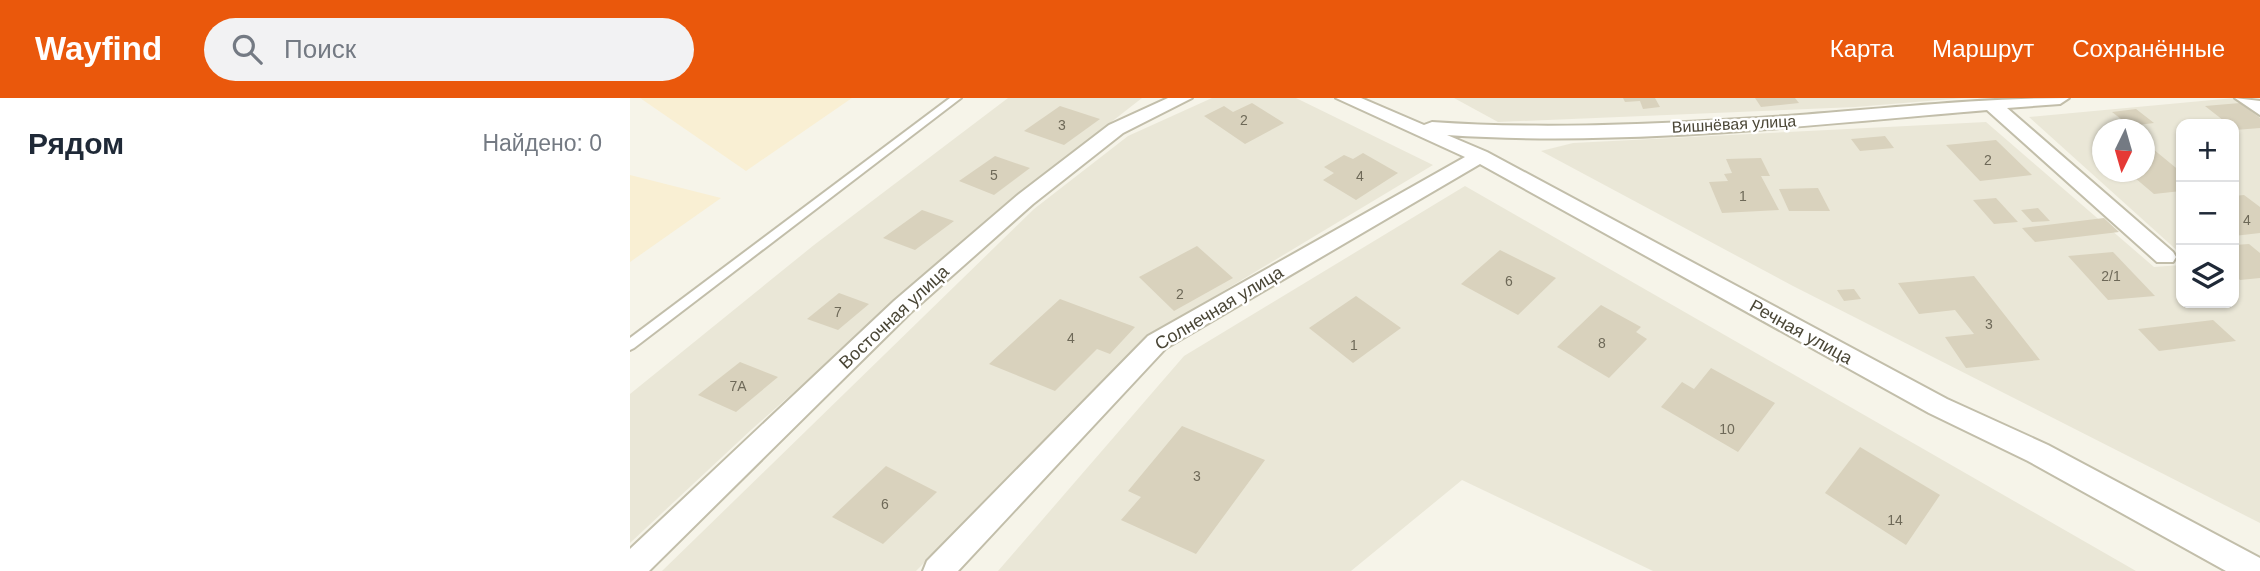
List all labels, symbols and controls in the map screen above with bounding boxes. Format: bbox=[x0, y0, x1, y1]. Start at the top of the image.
search box bbox=[204, 18, 694, 81]
text: Wayfind bbox=[35, 30, 162, 67]
icon: search bbox=[228, 30, 266, 68]
text: Поиск bbox=[284, 34, 356, 64]
text: Карта bbox=[1830, 35, 1894, 62]
text: Маршрут bbox=[1932, 35, 2034, 62]
text: Сохранённые bbox=[2072, 35, 2225, 62]
house number: 2 bbox=[1240, 112, 1248, 128]
street label: Вишнёвая улица bbox=[1671, 112, 1797, 136]
house number: 3 bbox=[1058, 117, 1066, 133]
north arrow bbox=[2092, 119, 2155, 182]
map controls bbox=[2176, 119, 2239, 308]
button: + bbox=[2176, 119, 2239, 182]
text: Рядом bbox=[28, 127, 124, 160]
text: Найдено: 0 bbox=[482, 130, 602, 156]
house number: 2 bbox=[1984, 152, 1992, 168]
house number: 5 bbox=[990, 167, 998, 183]
house number: 4 bbox=[1356, 168, 1364, 184]
button: − bbox=[2176, 182, 2239, 245]
house number: 1 bbox=[1739, 188, 1747, 204]
house number: 4 bbox=[2243, 212, 2251, 228]
button: layers bbox=[2176, 245, 2239, 308]
street label: Восточная улица bbox=[835, 261, 954, 373]
street label: Солнечная улица bbox=[1151, 261, 1288, 354]
house number: 2/1 bbox=[2101, 268, 2121, 284]
house number: 6 bbox=[1505, 273, 1513, 289]
house number: 2 bbox=[1176, 286, 1184, 302]
street label: Речная улица bbox=[1746, 296, 1857, 369]
house number: 7 bbox=[834, 304, 842, 320]
house number: 3 bbox=[1985, 316, 1993, 332]
house number: 4 bbox=[1067, 330, 1075, 346]
house number: 8 bbox=[1598, 335, 1606, 351]
house number: 1 bbox=[1350, 337, 1358, 353]
house number: 7А bbox=[729, 378, 747, 394]
house number: 10 bbox=[1719, 421, 1735, 437]
house number: 3 bbox=[1193, 468, 1201, 484]
house number: 6 bbox=[881, 496, 889, 512]
house number: 14 bbox=[1887, 512, 1903, 528]

